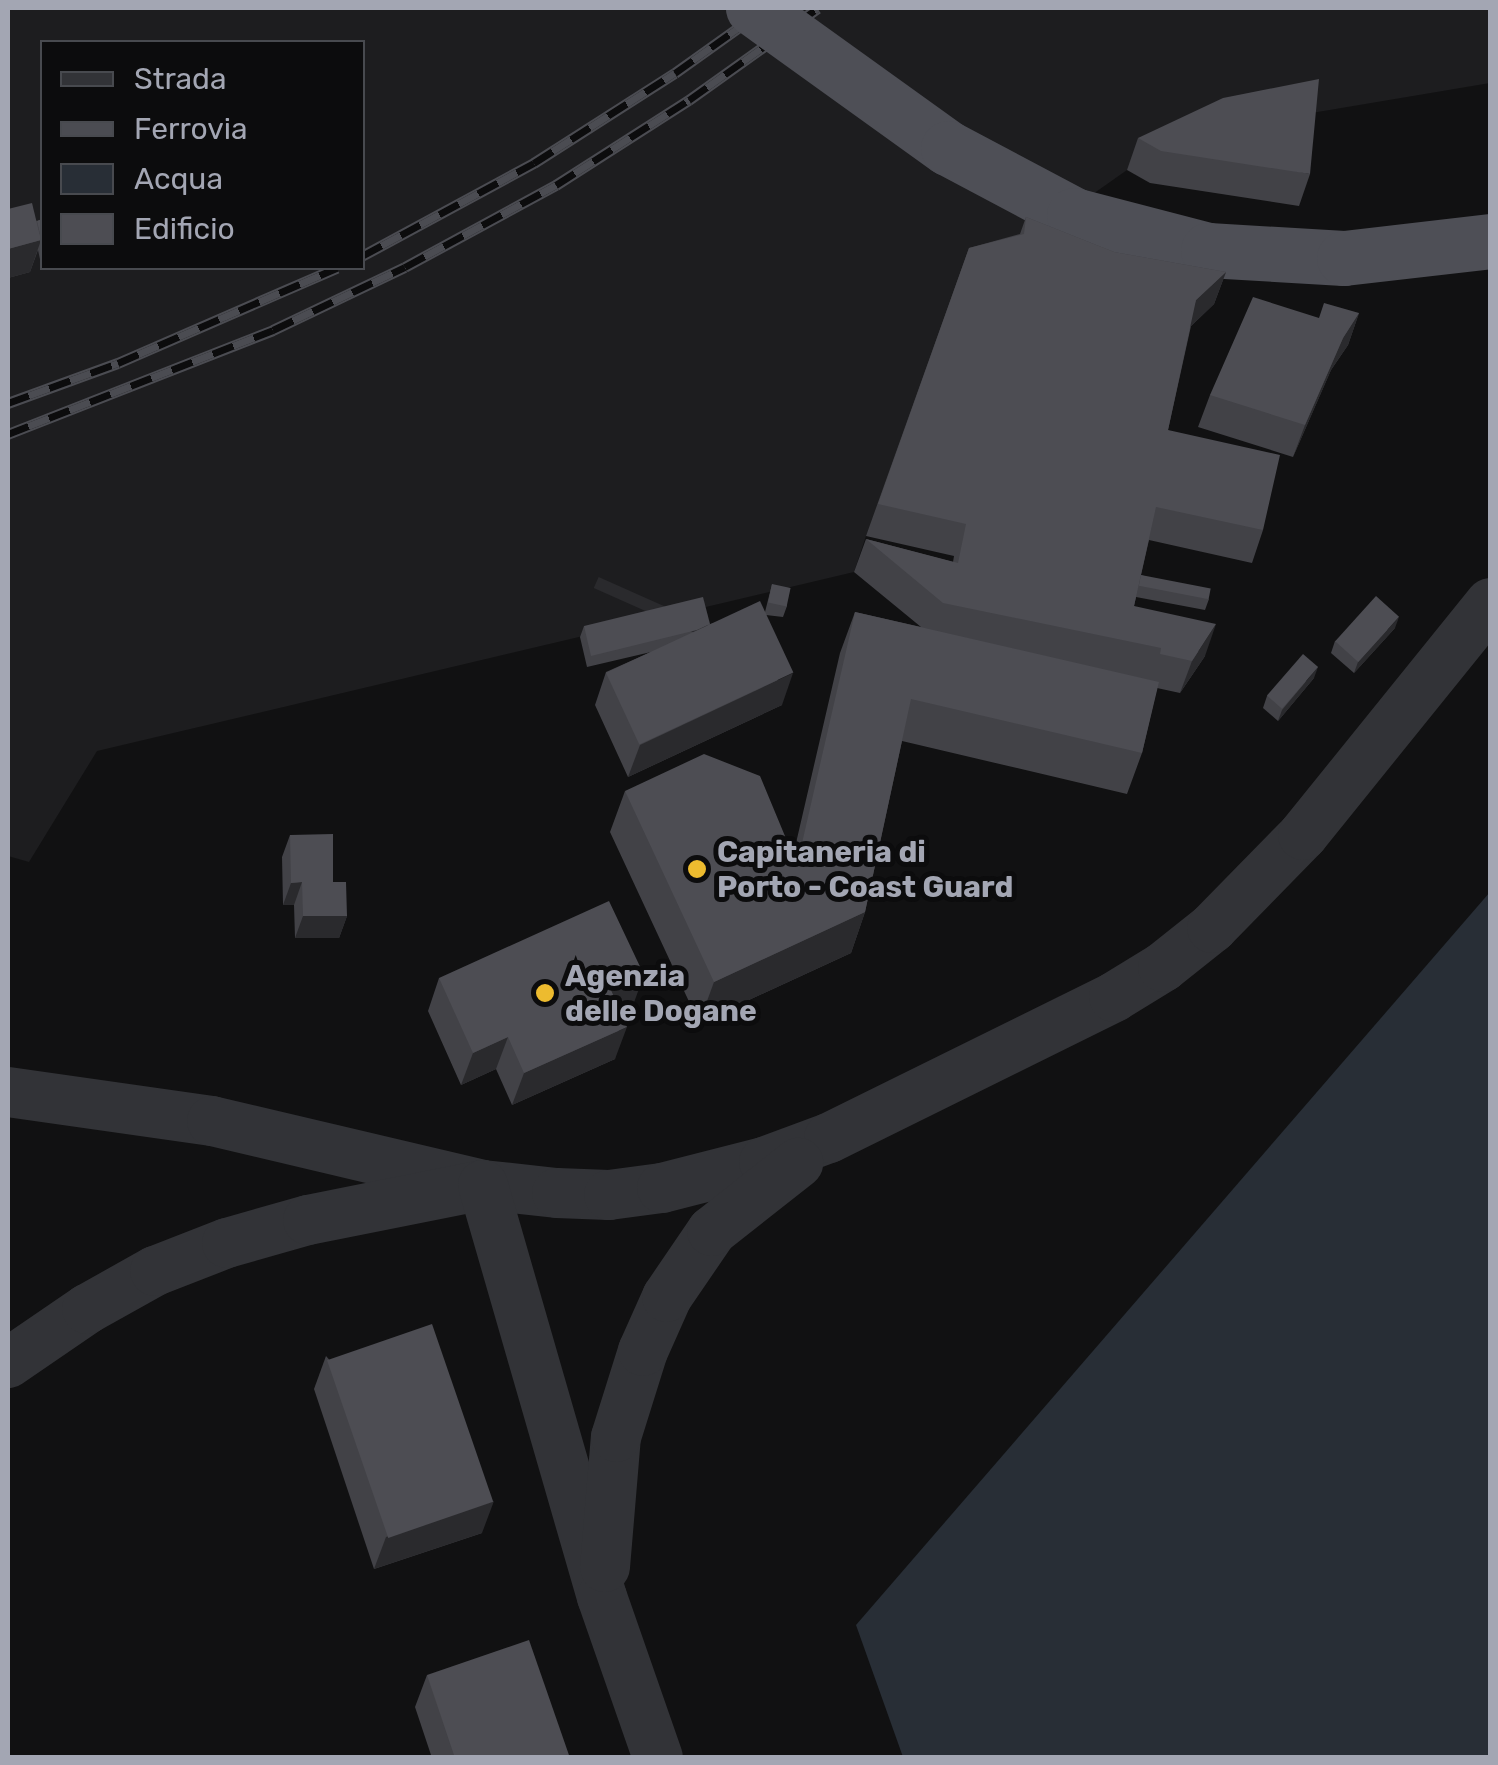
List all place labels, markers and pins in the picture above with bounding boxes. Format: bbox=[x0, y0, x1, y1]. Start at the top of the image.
place label: Capitaneria di Porto - Coast Guard bbox=[717, 834, 1013, 904]
marker: Capitaneria di Porto - Coast Guard bbox=[686, 858, 708, 880]
place label: Agenzia delle Dogane bbox=[565, 958, 757, 1028]
marker: Agenzia delle Dogane bbox=[534, 982, 556, 1004]

